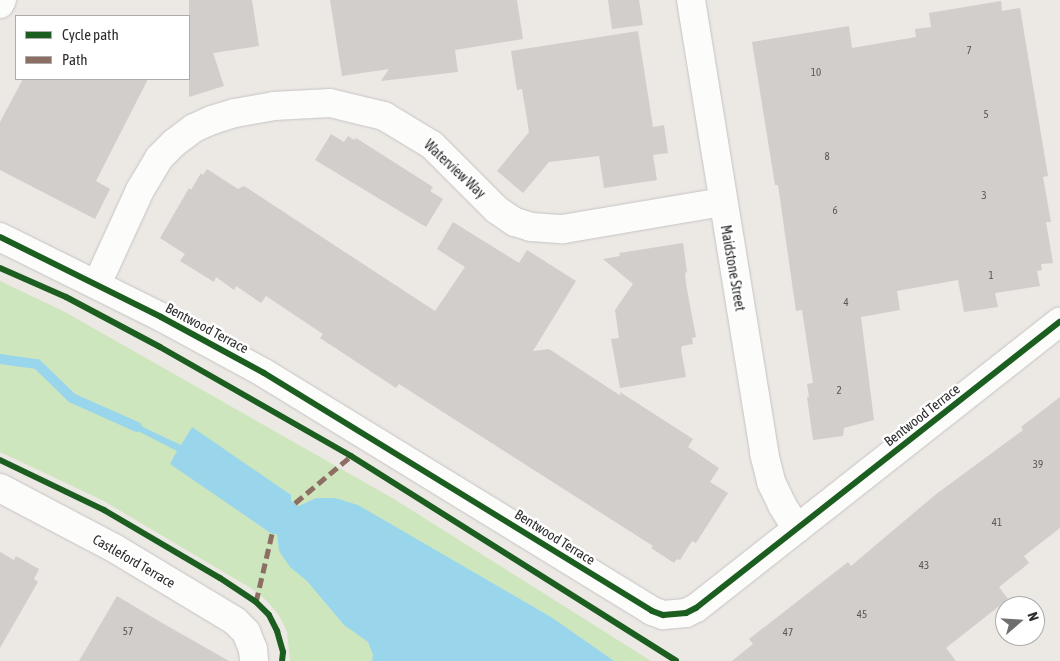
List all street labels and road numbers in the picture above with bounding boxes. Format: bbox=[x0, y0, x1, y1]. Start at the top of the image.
street label: Waterview Way bbox=[421, 136, 489, 202]
street label: Maidstone Street bbox=[717, 224, 749, 312]
street label: Bentwood Terrace bbox=[163, 299, 251, 357]
street label: Bentwood Terrace bbox=[881, 380, 963, 450]
street label: Bentwood Terrace bbox=[512, 506, 598, 568]
street label: Castleford Terrace bbox=[90, 531, 178, 591]

